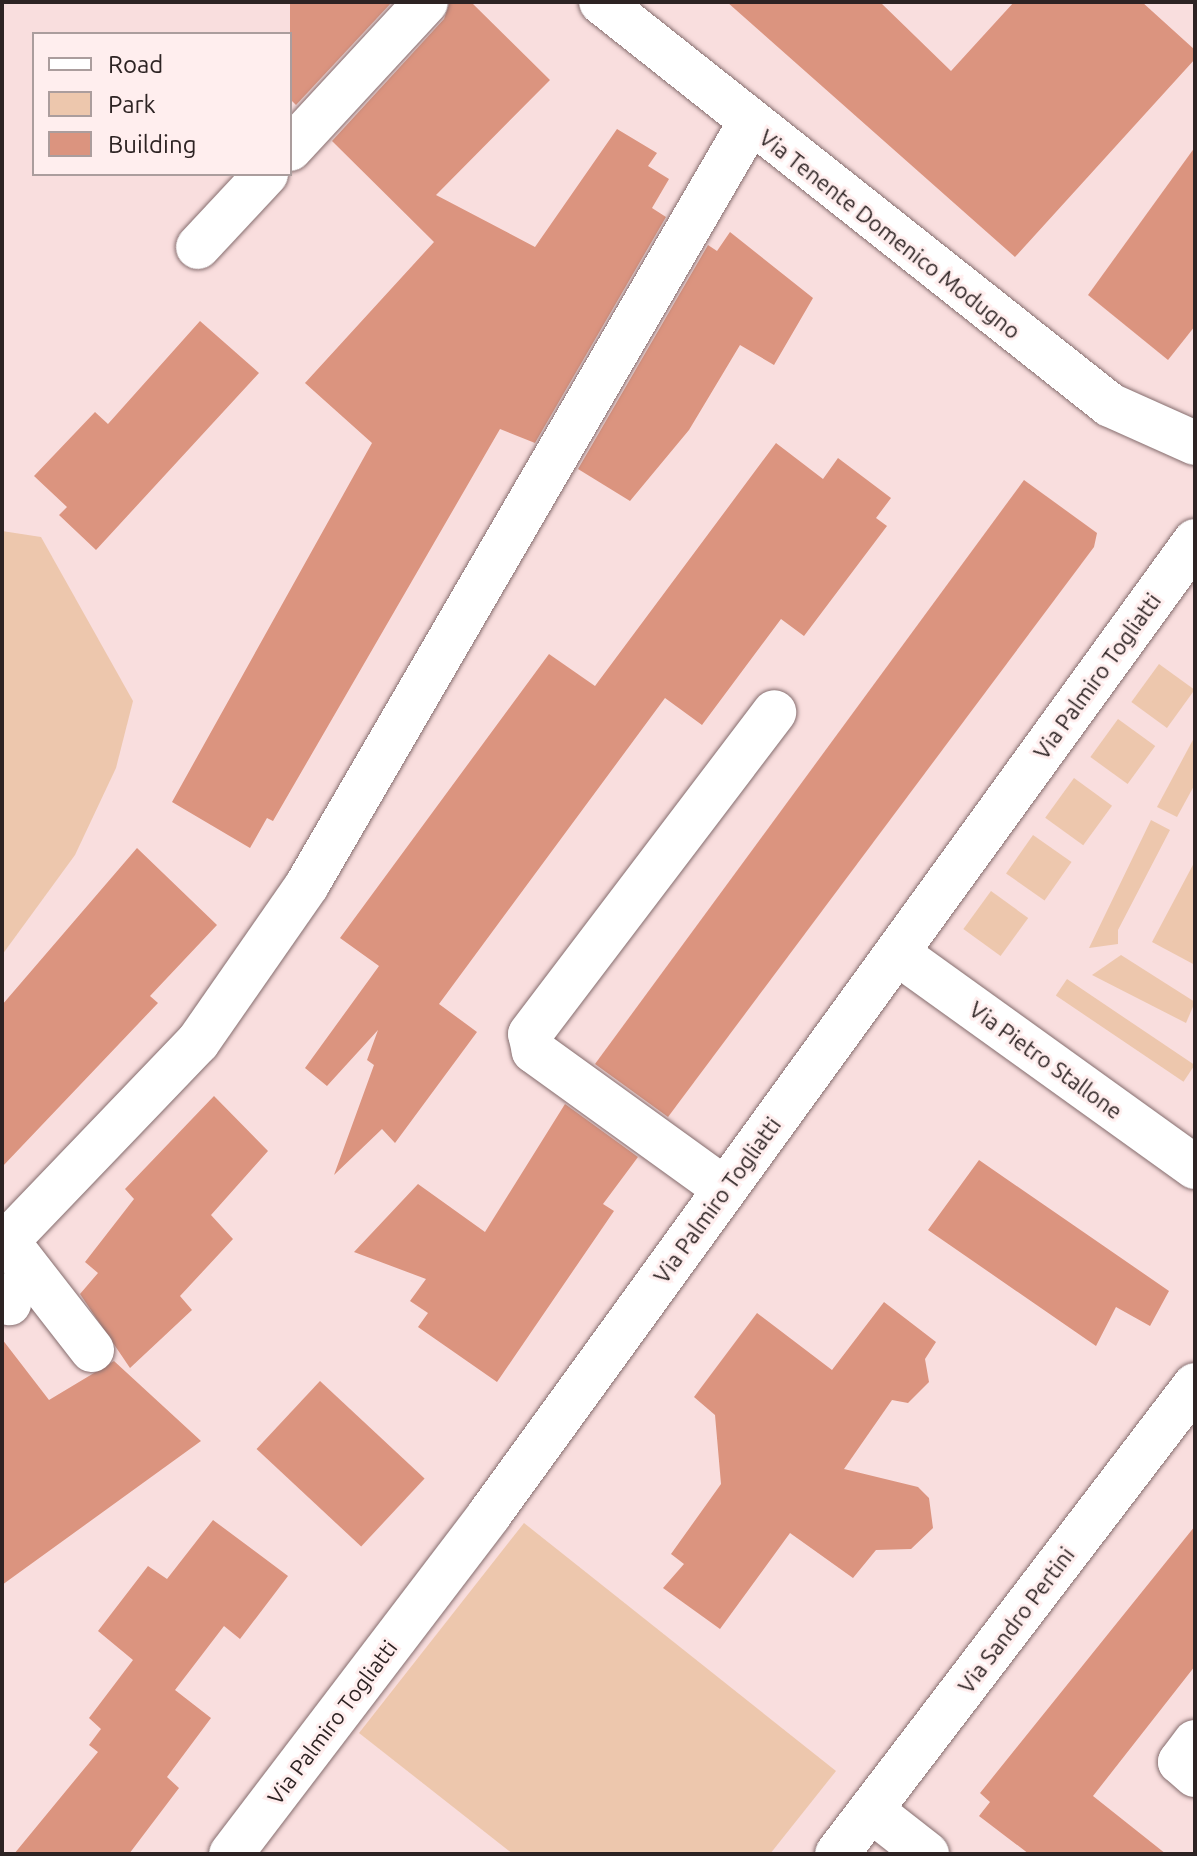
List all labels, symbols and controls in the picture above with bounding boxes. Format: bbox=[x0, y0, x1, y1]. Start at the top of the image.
legend bbox=[32, 32, 292, 176]
text: Road bbox=[108, 51, 163, 78]
text: Park bbox=[108, 91, 156, 118]
street label: Via Tenente Domenico Modugno bbox=[754, 124, 1026, 344]
text: Building bbox=[108, 131, 196, 158]
street label: Via Palmiro Togliatti bbox=[1028, 588, 1166, 764]
street label: Via Pietro Stallone bbox=[964, 996, 1128, 1124]
street label: Via Palmiro Togliatti bbox=[648, 1112, 786, 1288]
street label: Via Sandro Pertini bbox=[953, 1542, 1079, 1698]
street label: Via Palmiro Togliatti bbox=[262, 1635, 402, 1809]

